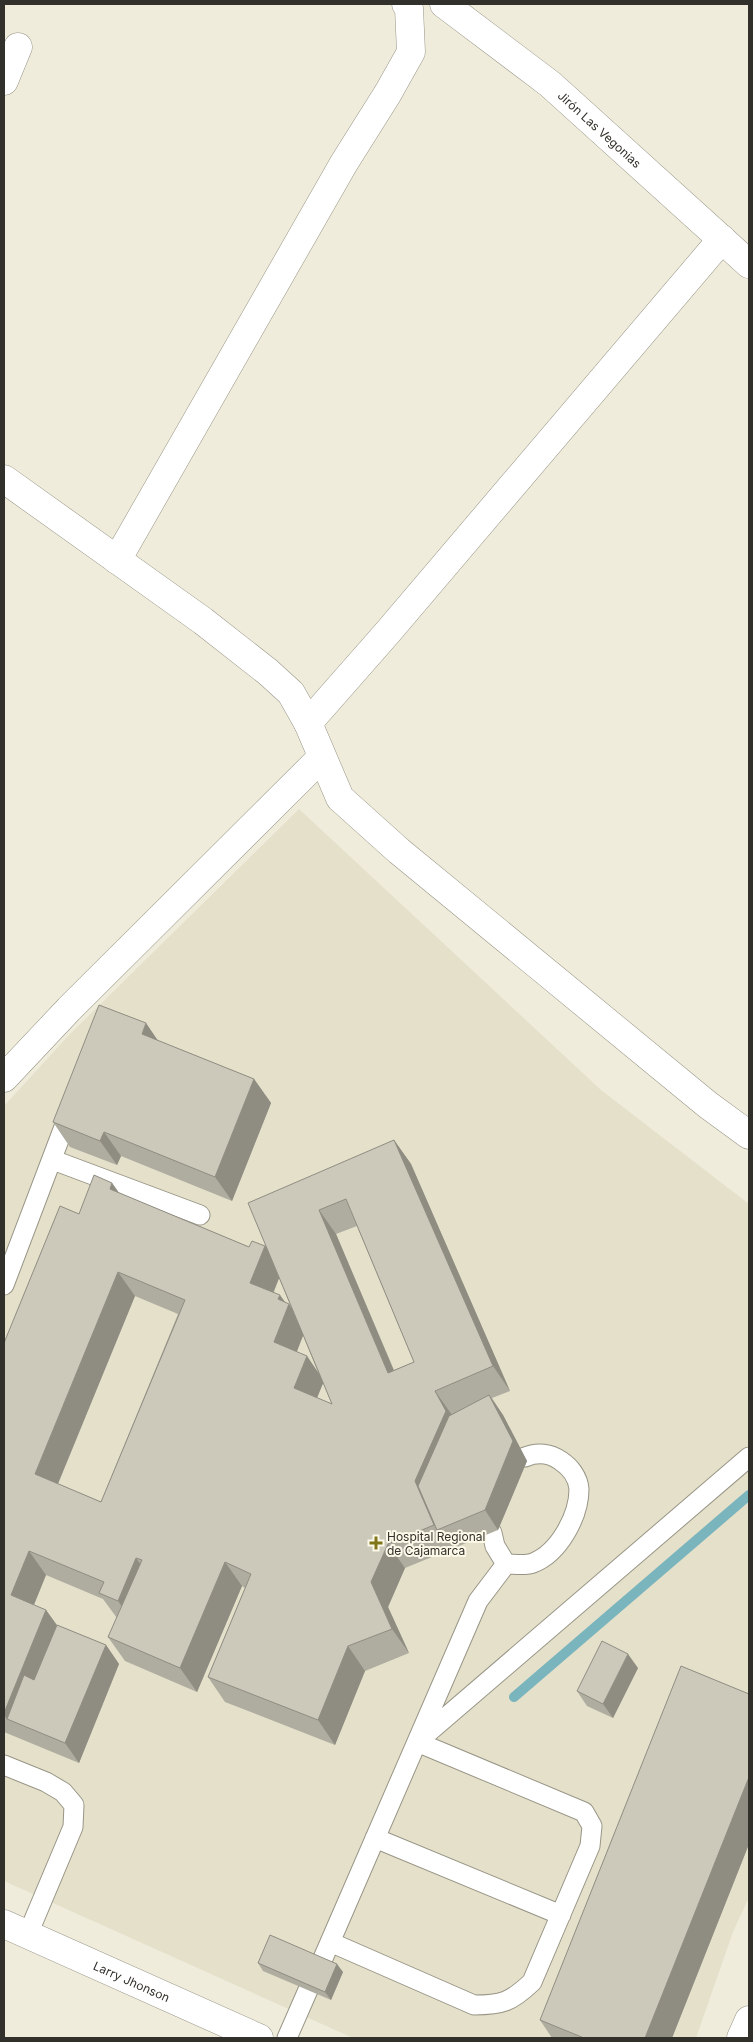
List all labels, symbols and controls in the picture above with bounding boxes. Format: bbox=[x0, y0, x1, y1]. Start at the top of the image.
street label: Jirón Las Vegonias bbox=[555, 88, 645, 171]
place label: Hospital Regional de Cajamarca bbox=[387, 1529, 485, 1558]
marker: Hospital Regional de Cajamarca bbox=[369, 1536, 383, 1550]
street label: Larry Jhonson bbox=[91, 1958, 172, 2005]

